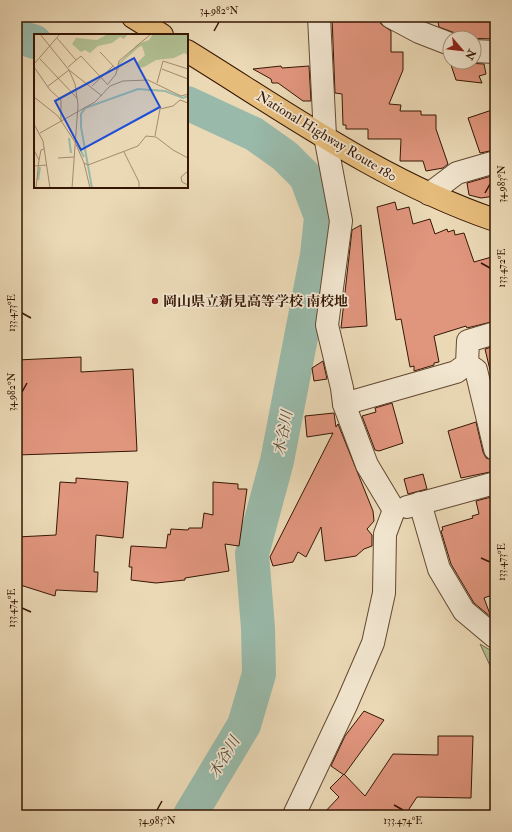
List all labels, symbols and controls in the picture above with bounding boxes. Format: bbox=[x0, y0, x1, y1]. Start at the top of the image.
text: 34.982°N bbox=[200, 5, 238, 17]
north arrow bbox=[442, 30, 482, 70]
inset map bbox=[34, 34, 188, 188]
text: N bbox=[462, 46, 479, 63]
street label: National Highway Route 180 bbox=[253, 88, 400, 186]
text: 34.983°N bbox=[496, 165, 508, 203]
text: 133.472°E bbox=[496, 249, 508, 287]
place label: 岡山県立新見高等学校 南校地 bbox=[163, 293, 348, 310]
text: 133.473°E bbox=[6, 294, 18, 332]
marker: 岡山県立新見高等学校 南校地 bbox=[150, 296, 160, 306]
text: 34.982°N bbox=[6, 373, 18, 411]
water label: 木谷川 bbox=[270, 407, 297, 457]
text: 133.473°E bbox=[496, 543, 508, 581]
text: 133.474°E bbox=[6, 589, 18, 627]
water label: 木谷川 bbox=[205, 731, 245, 781]
text: 34.983°N bbox=[138, 815, 176, 827]
text: 133.474°E bbox=[384, 815, 422, 827]

